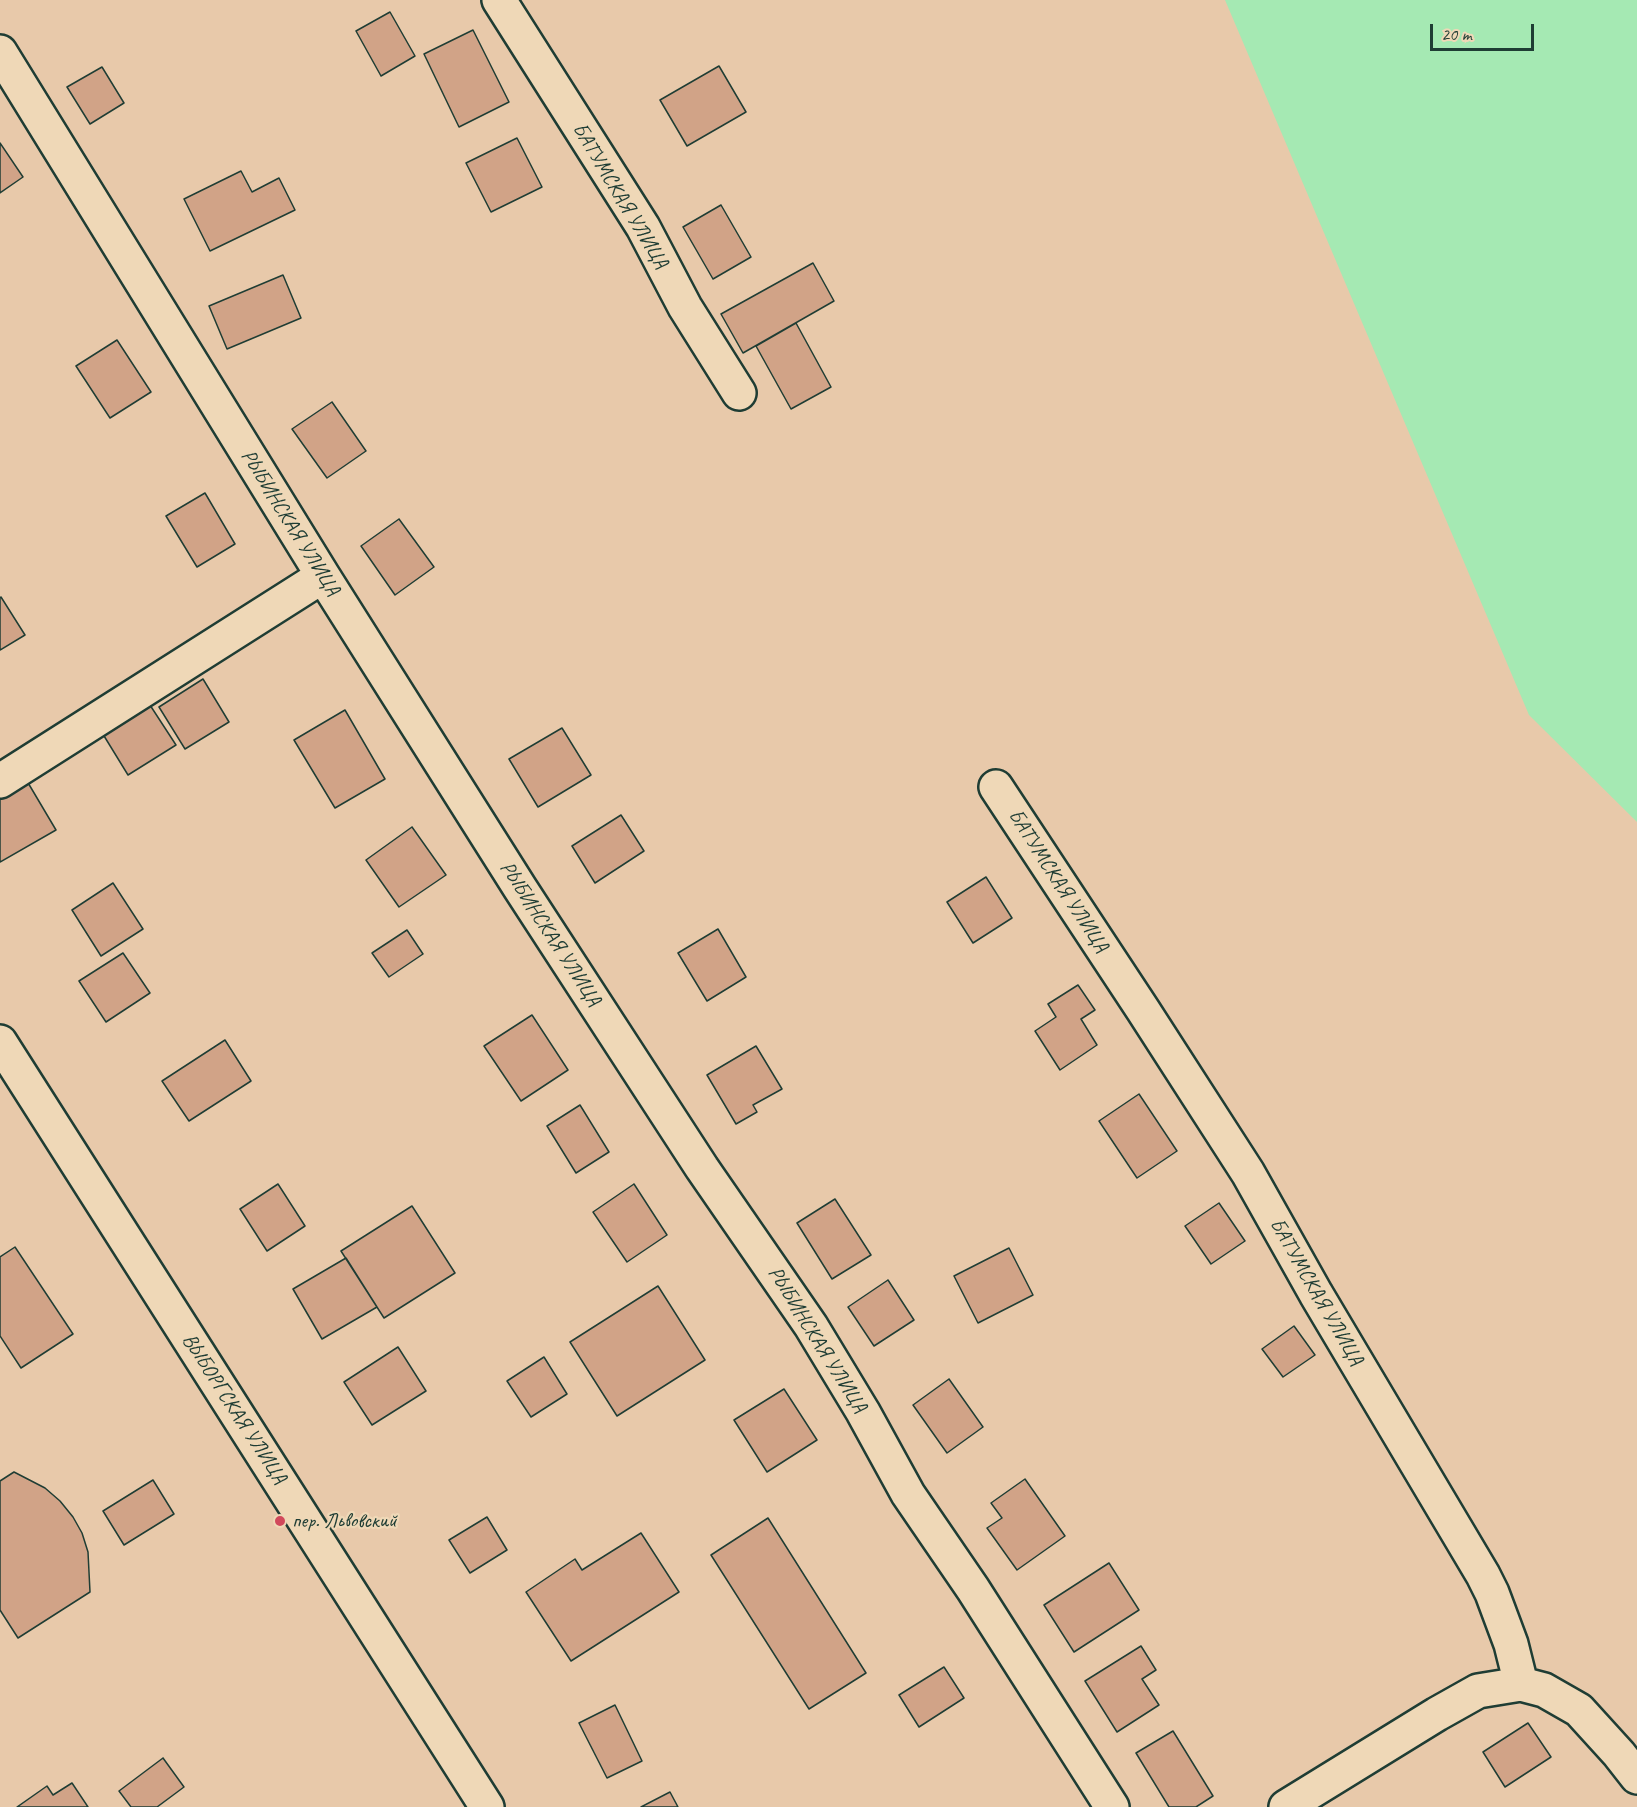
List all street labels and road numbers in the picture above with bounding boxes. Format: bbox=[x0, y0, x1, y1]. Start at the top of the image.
street label: БАТУМСКАЯ УЛИЦА bbox=[567, 118, 673, 274]
street label: РЫБИНСКАЯ УЛИЦА bbox=[235, 445, 345, 601]
street label: БАТУМСКАЯ УЛИЦА bbox=[1002, 805, 1114, 957]
street label: РЫБИНСКАЯ УЛИЦА bbox=[494, 857, 606, 1011]
street label: БАТУМСКАЯ УЛИЦА bbox=[1264, 1214, 1368, 1370]
street label: РЫБИНСКАЯ УЛИЦА bbox=[762, 1262, 872, 1418]
street label: ВЫБОРГСКАЯ УЛИЦА bbox=[176, 1329, 292, 1489]

